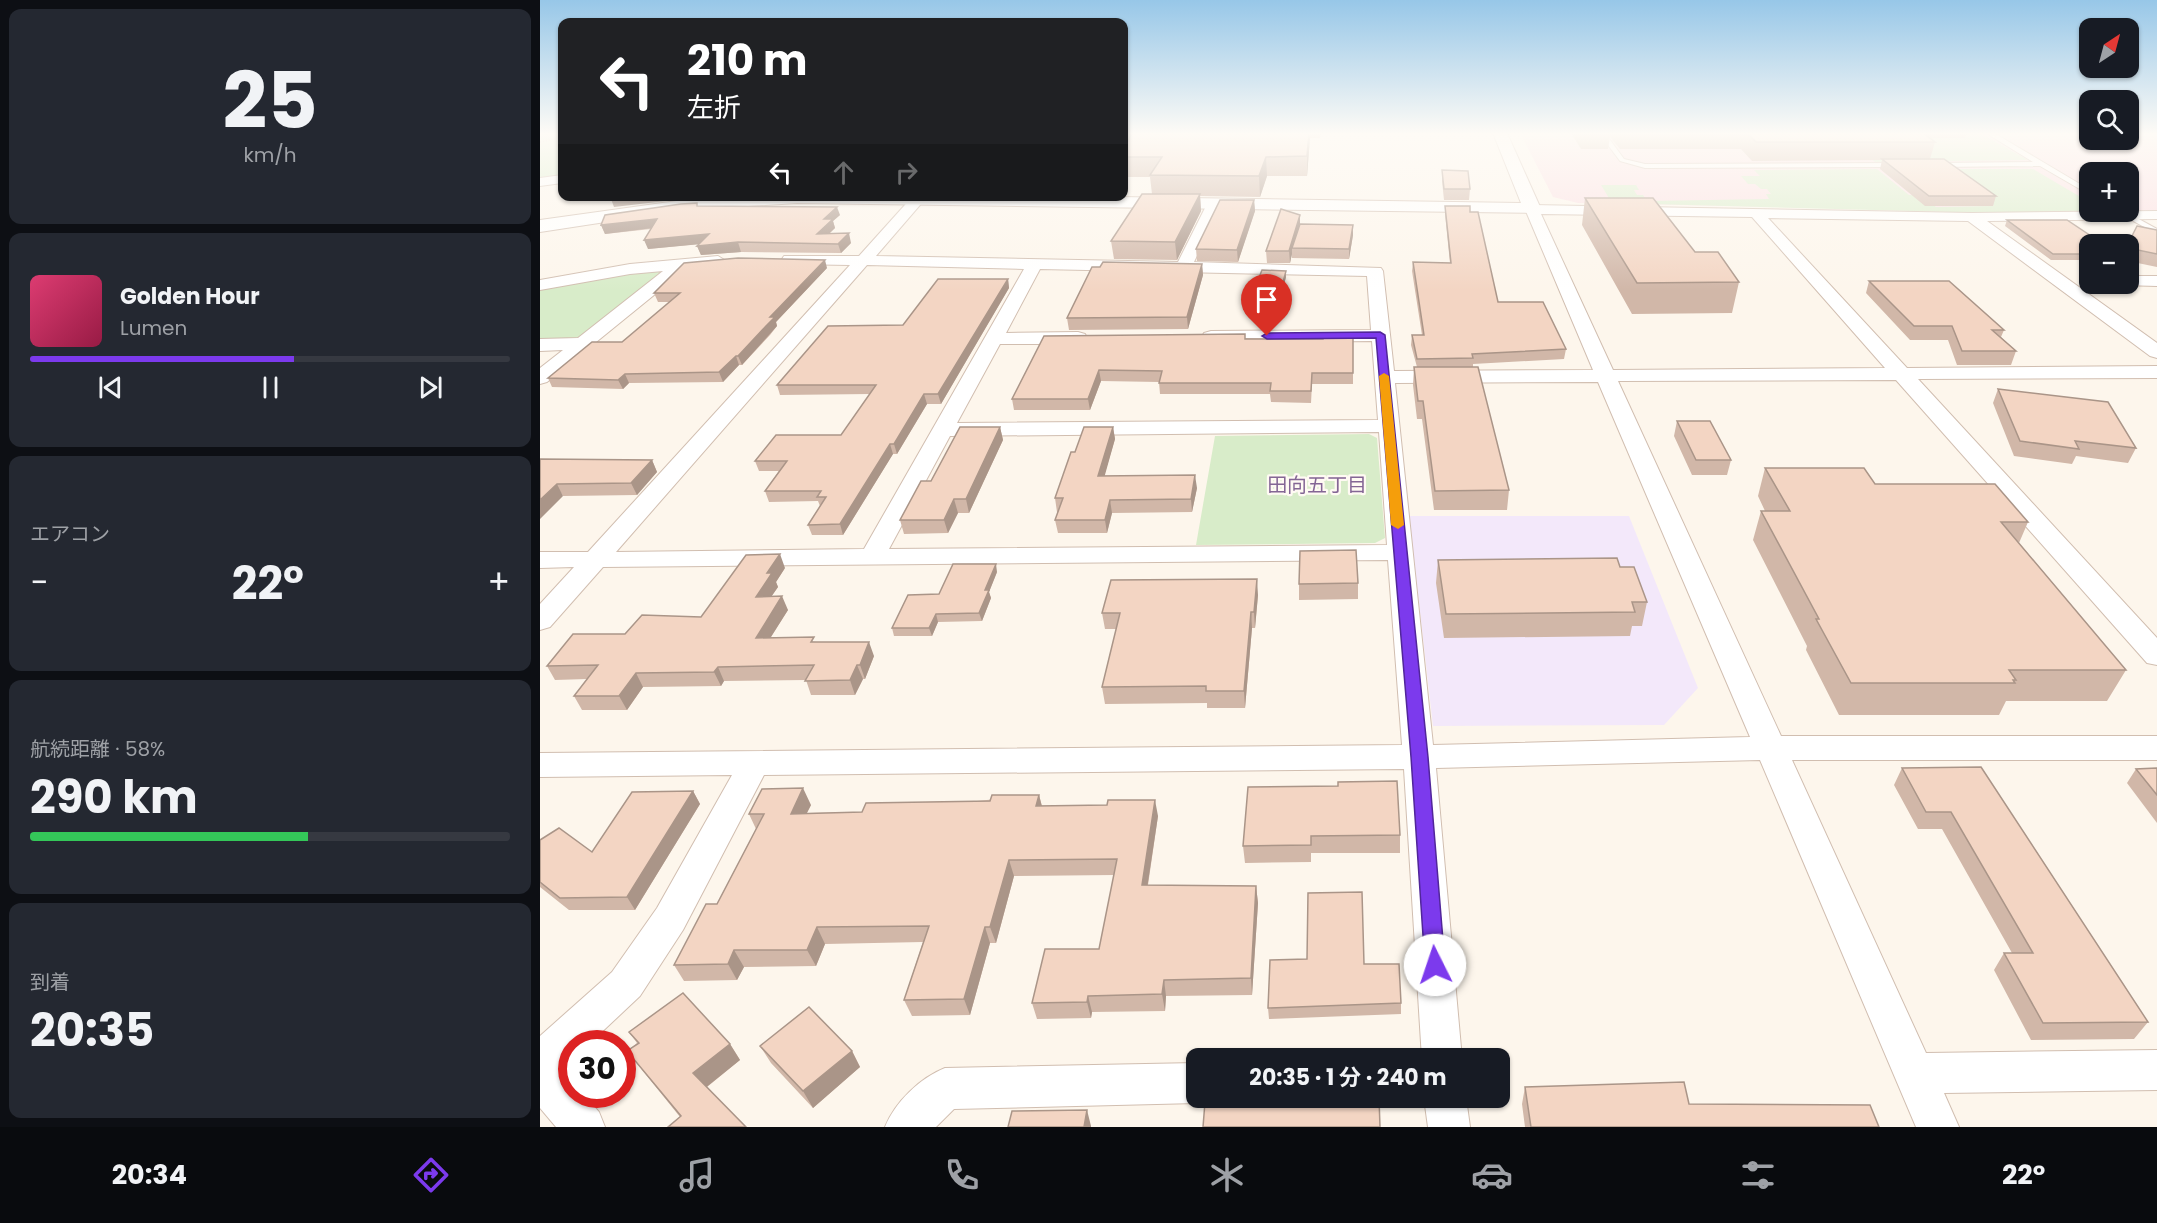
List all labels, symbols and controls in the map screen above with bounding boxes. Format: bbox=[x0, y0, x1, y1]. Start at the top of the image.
north arrow bbox=[2079, 18, 2139, 78]
map controls bbox=[2079, 18, 2139, 294]
text: 210 m bbox=[687, 31, 808, 90]
icon: left bbox=[588, 42, 666, 120]
text: 25 bbox=[222, 46, 318, 155]
text: 左折 bbox=[687, 89, 741, 126]
button: search bbox=[2079, 90, 2139, 150]
text: km/h bbox=[243, 141, 297, 169]
icon: left bbox=[764, 156, 797, 189]
icon: ahead bbox=[827, 156, 860, 189]
icon: right bbox=[890, 156, 923, 189]
button: + bbox=[2079, 162, 2139, 222]
button: − bbox=[2079, 234, 2139, 294]
pin bbox=[1241, 274, 1292, 336]
text: Golden Hour bbox=[120, 281, 260, 312]
icon: arrive bbox=[1250, 283, 1283, 316]
text: Lumen bbox=[120, 314, 187, 342]
icon: previous bbox=[94, 371, 127, 404]
icon: pause bbox=[254, 371, 287, 404]
icon: next bbox=[414, 371, 447, 404]
district label: 田向五丁目 bbox=[1267, 471, 1367, 499]
text: エアコン bbox=[30, 520, 110, 548]
text: 22° bbox=[232, 552, 304, 615]
text: − bbox=[30, 559, 48, 606]
text: + bbox=[487, 559, 510, 606]
text: 航続距離 · 58% bbox=[30, 735, 165, 763]
text: 290 km bbox=[30, 766, 198, 829]
position arrow bbox=[1403, 933, 1467, 997]
text: 到着 bbox=[30, 968, 70, 996]
text: 20:35 bbox=[30, 999, 154, 1062]
speed limit sign: 30 bbox=[558, 1030, 636, 1108]
text: 20:35 · 1 分 · 240 m bbox=[1249, 1062, 1447, 1093]
icon: directions bbox=[410, 1154, 452, 1196]
icon: music bbox=[676, 1154, 718, 1196]
icon: phone bbox=[941, 1154, 983, 1196]
icon: climate bbox=[1206, 1154, 1248, 1196]
icon: car bbox=[1471, 1154, 1513, 1196]
icon: filters bbox=[1737, 1154, 1779, 1196]
text: 20:34 bbox=[112, 1156, 187, 1193]
text: 22° bbox=[2002, 1156, 2045, 1193]

